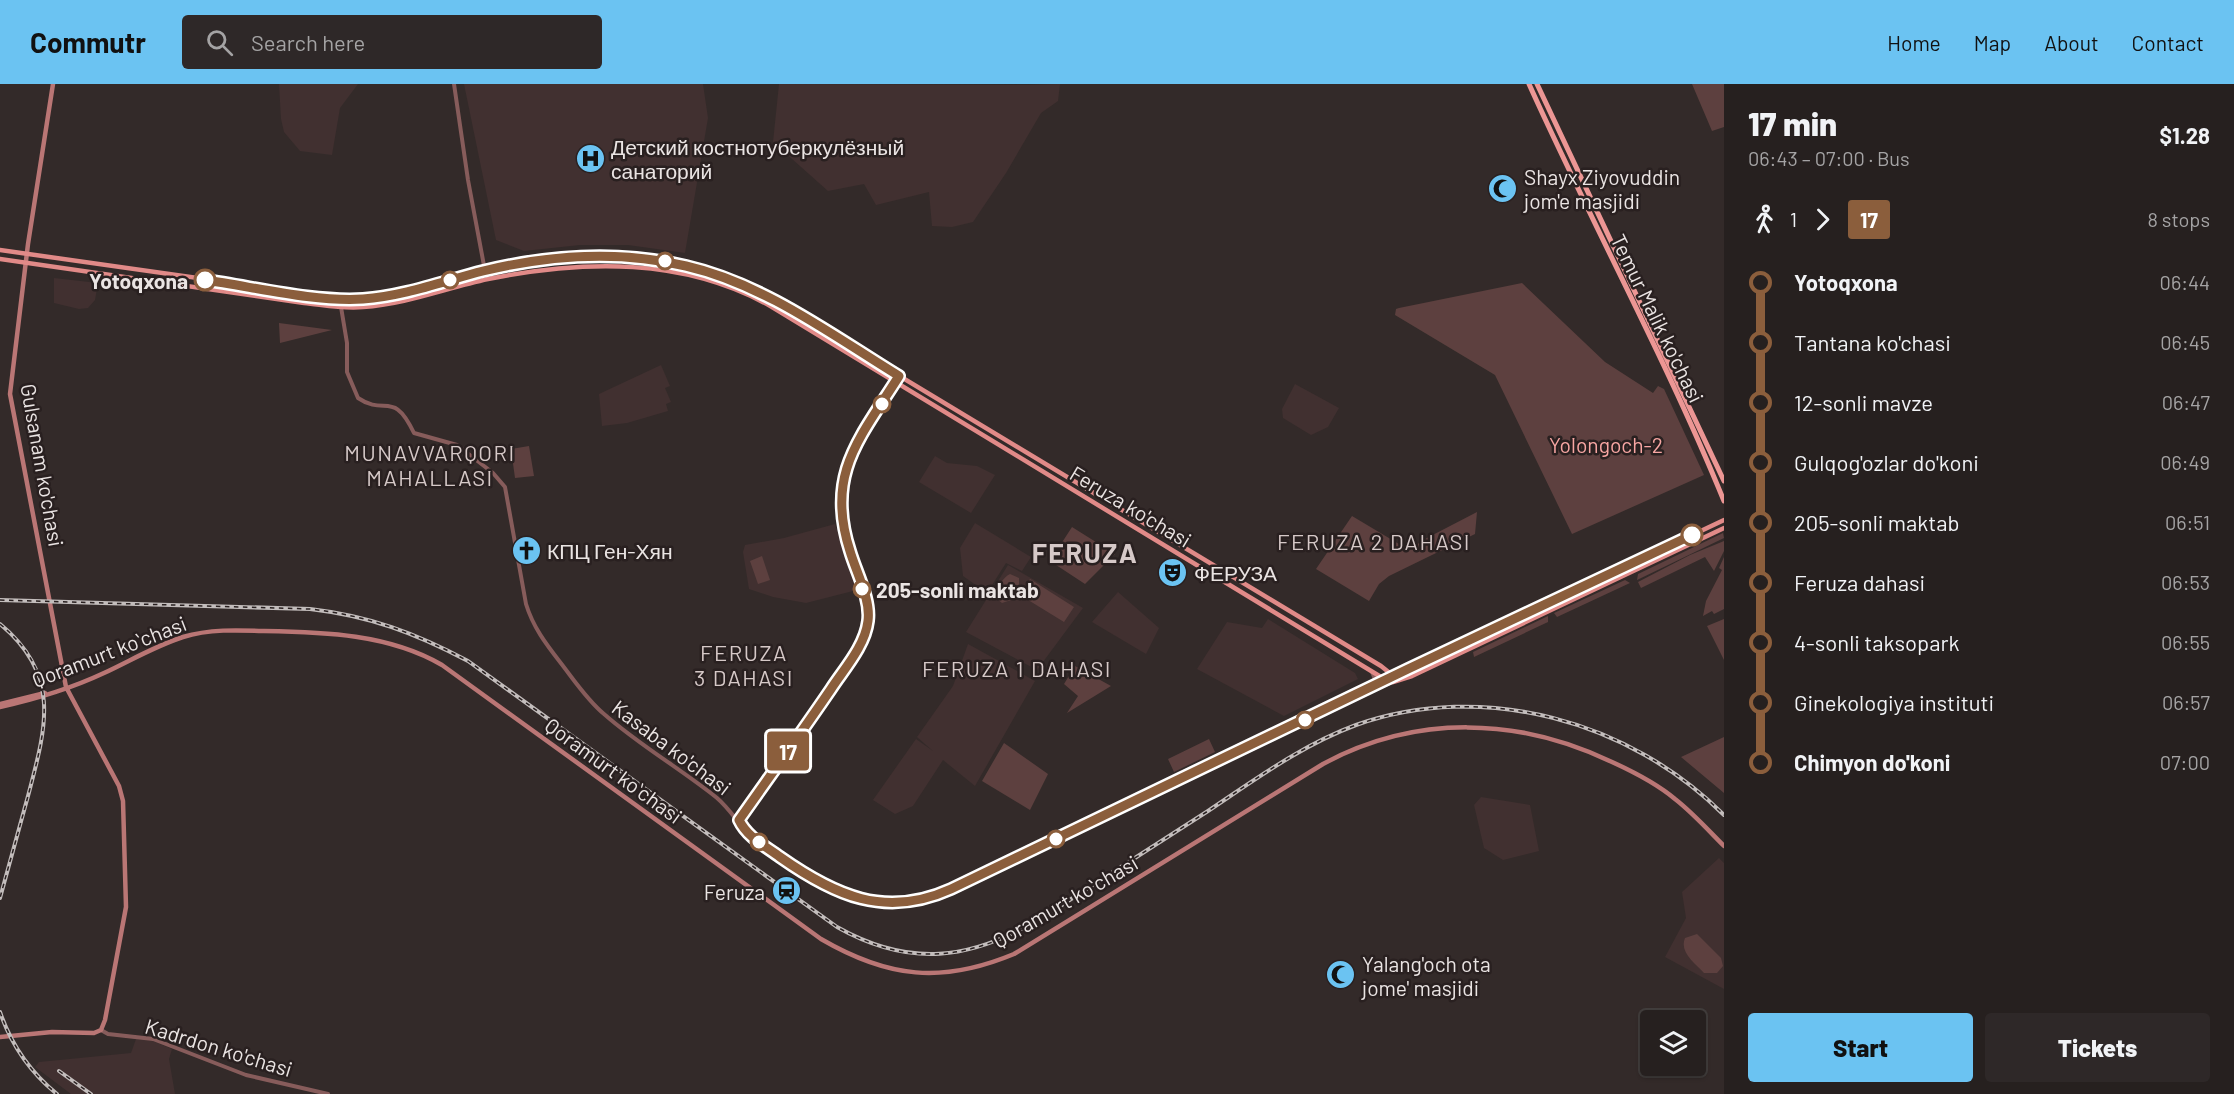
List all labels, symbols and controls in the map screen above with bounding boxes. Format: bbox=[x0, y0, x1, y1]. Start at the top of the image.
search box bbox=[182, 15, 602, 69]
text: Commutr bbox=[30, 25, 146, 59]
icon: search bbox=[203, 26, 236, 59]
text: Search here bbox=[251, 29, 365, 55]
text: Home bbox=[1887, 30, 1941, 55]
text: Map bbox=[1974, 30, 2011, 55]
text: About bbox=[2044, 30, 2099, 55]
text: Contact bbox=[2132, 30, 2204, 55]
text: 17 min bbox=[1748, 103, 1837, 143]
text: $1.28 bbox=[2159, 122, 2210, 148]
place label: Детский костнотуберкулёзный санаторий bbox=[611, 134, 904, 183]
hospital icon: Детский костнотуберкулёзный санаторий bbox=[574, 142, 606, 174]
text: 06:43 – 07:00 · Bus bbox=[1748, 146, 1910, 170]
place label: Shayx Ziyovuddin jom'e masjidi bbox=[1523, 164, 1680, 213]
mosque icon: Shayx Ziyovuddin jom'e masjidi bbox=[1487, 172, 1519, 204]
icon: walk bbox=[1748, 203, 1781, 236]
icon: forward bbox=[1806, 203, 1839, 236]
text: 1 bbox=[1790, 207, 1797, 231]
text: 17 bbox=[1860, 207, 1878, 232]
text: 8 stops bbox=[2147, 207, 2210, 231]
street label: Temur Malik ko'chasi bbox=[1606, 230, 1710, 406]
unlabelled marker bbox=[656, 252, 674, 270]
place label: Yotoqxona bbox=[89, 268, 188, 293]
marker: Yotoqxona bbox=[194, 269, 216, 291]
text: Yotoqxona bbox=[1794, 269, 1898, 295]
text: 06:44 bbox=[2160, 270, 2210, 294]
unlabelled marker bbox=[441, 271, 459, 289]
text: Tantana ko'chasi bbox=[1794, 329, 1951, 355]
text: 06:45 bbox=[2160, 330, 2210, 354]
street label: Gulsanam ko'chasi bbox=[16, 382, 70, 548]
text: 12-sonli mavze bbox=[1794, 389, 1933, 415]
text: 06:47 bbox=[2162, 390, 2210, 414]
unlabelled marker bbox=[873, 395, 891, 413]
park label: Yolongoch-2 bbox=[1549, 432, 1663, 457]
district label: MUNAVVARQORI MAHALLASI bbox=[344, 439, 516, 490]
text: Gulqog'ozlar do'koni bbox=[1794, 449, 1979, 475]
text: 06:49 bbox=[2160, 450, 2210, 474]
street label: Feruza ko'chasi bbox=[1066, 460, 1196, 552]
text: 205-sonli maktab bbox=[1794, 509, 1959, 535]
text: 06:51 bbox=[2165, 510, 2210, 534]
unlabelled marker bbox=[1681, 524, 1703, 546]
district label: FERUZA 2 DAHASI bbox=[1277, 528, 1471, 554]
church icon: КПЦ Ген-Хян bbox=[510, 534, 542, 566]
district label: FERUZA bbox=[1032, 536, 1138, 568]
place label: КПЦ Ген-Хян bbox=[547, 538, 673, 563]
theatre icon: ФЕРУЗА bbox=[1157, 556, 1189, 588]
place label: ФЕРУЗА bbox=[1194, 560, 1277, 585]
text: Feruza dahasi bbox=[1794, 569, 1925, 595]
text: 06:53 bbox=[2161, 570, 2210, 594]
place label: 205-sonli maktab bbox=[876, 577, 1039, 602]
marker: 205-sonli maktab bbox=[853, 580, 871, 598]
street label: Qoramurt koʻchasi bbox=[28, 610, 190, 692]
text: 4-sonli taksopark bbox=[1794, 629, 1959, 655]
text: 06:55 bbox=[2161, 630, 2210, 654]
district label: FERUZA 3 DAHASI bbox=[694, 639, 794, 690]
district label: FERUZA 1 DAHASI bbox=[922, 655, 1112, 681]
text: Ginekologiya instituti bbox=[1794, 689, 1994, 715]
text: 06:57 bbox=[2162, 690, 2210, 714]
street label: Kasaba ko'chasi bbox=[608, 694, 736, 800]
unlabelled marker bbox=[1296, 711, 1314, 729]
street label: Qoramurt koʻchasi bbox=[541, 712, 687, 828]
line badge: 17 bbox=[761, 732, 815, 770]
text: 17 bbox=[779, 739, 797, 764]
text: Chimyon do'koni bbox=[1794, 749, 1950, 775]
text: 07:00 bbox=[2160, 750, 2210, 774]
unlabelled marker bbox=[1047, 830, 1065, 848]
unlabelled marker bbox=[750, 833, 768, 851]
street label: Qoramurt koʻchasi bbox=[988, 849, 1142, 953]
station icon: Feruza bbox=[770, 875, 802, 907]
place label: Feruza bbox=[704, 879, 765, 904]
place label: Yalang'och ota jome' masjidi bbox=[1361, 951, 1491, 1000]
mosque icon: Yalang'och ota jome' masjidi bbox=[1325, 959, 1357, 991]
map controls bbox=[1640, 1010, 1706, 1076]
button: layers bbox=[1640, 1010, 1706, 1076]
street label: Kadrdon ko'chasi bbox=[142, 1013, 296, 1081]
button: Start bbox=[1748, 1013, 1973, 1082]
button: Tickets bbox=[1985, 1013, 2210, 1082]

